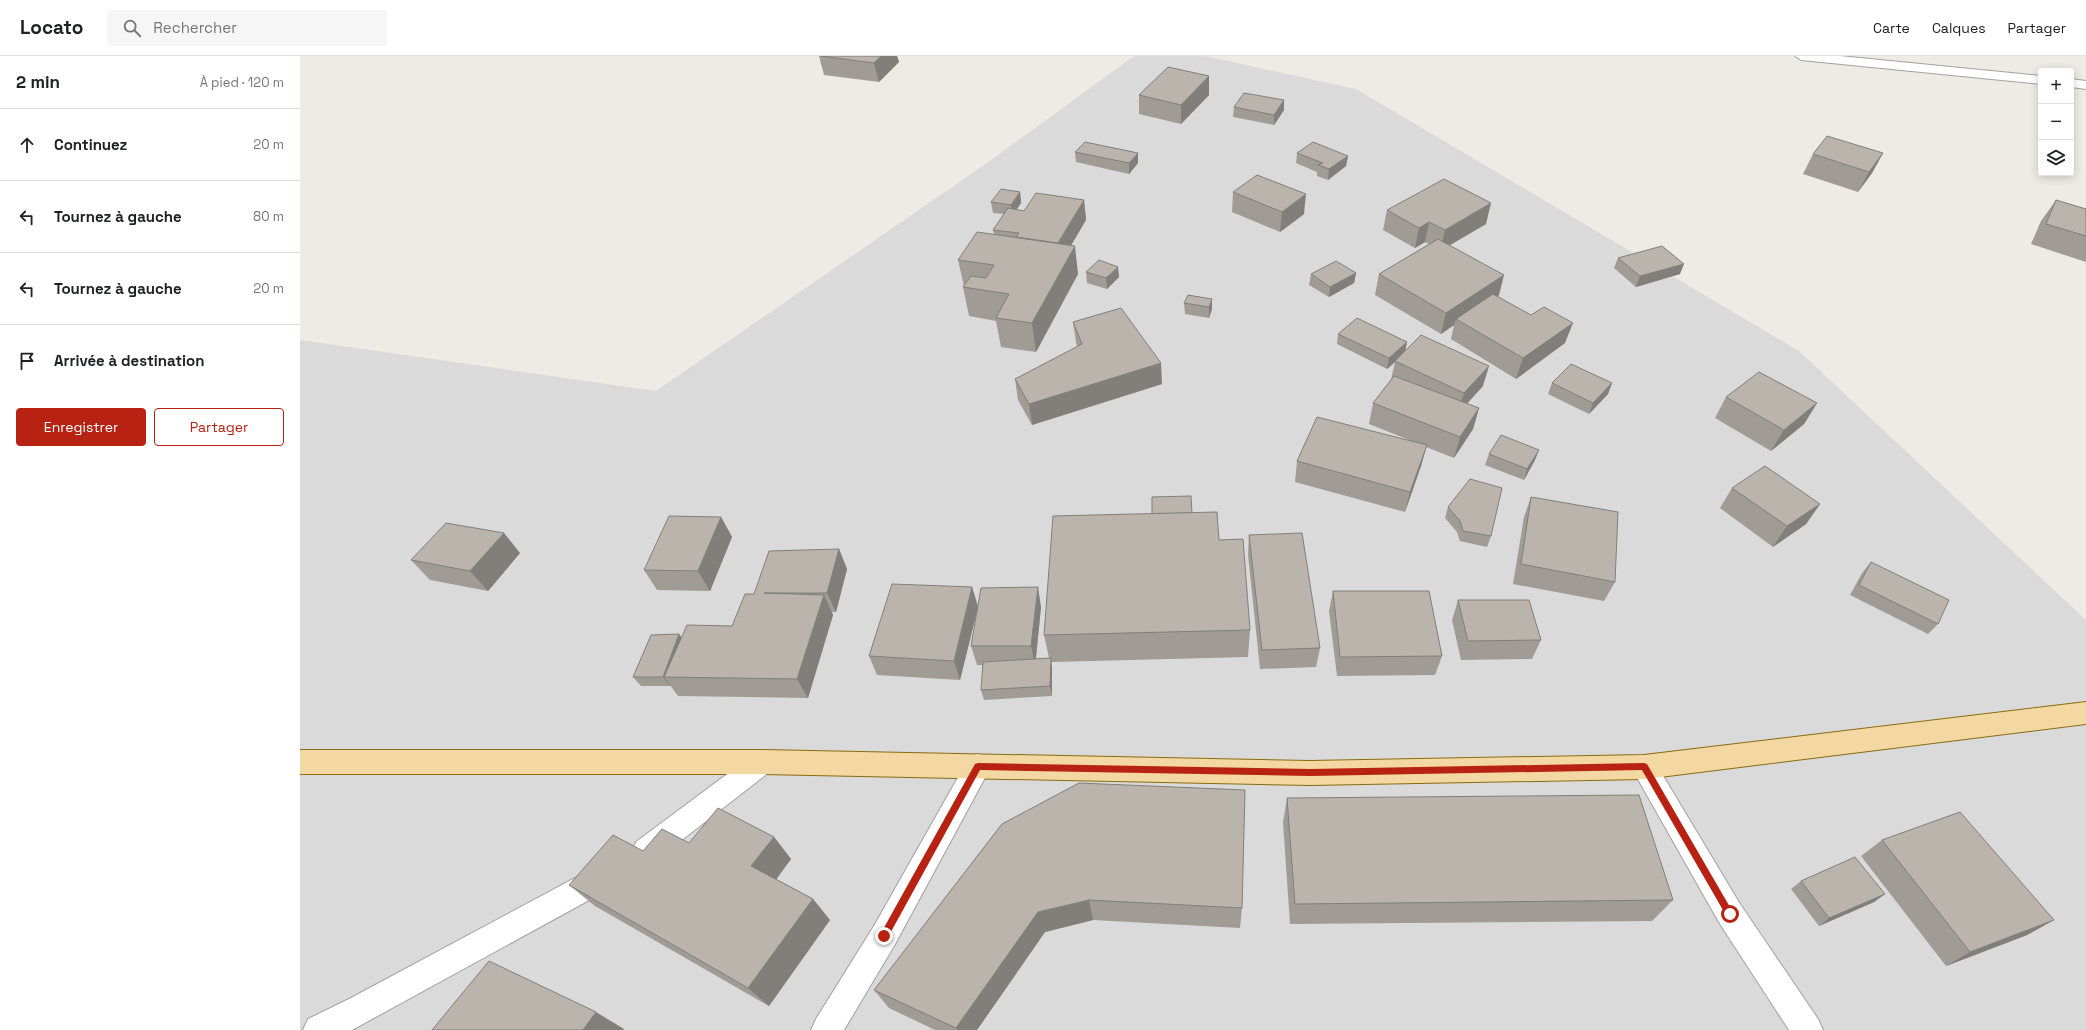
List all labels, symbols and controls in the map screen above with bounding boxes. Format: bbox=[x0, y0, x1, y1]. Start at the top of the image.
search box bbox=[107, 10, 387, 46]
text: Locato bbox=[20, 15, 83, 40]
icon: search bbox=[121, 17, 143, 39]
text: Rechercher bbox=[153, 18, 237, 37]
text: Carte bbox=[1873, 19, 1910, 37]
text: Calques bbox=[1932, 19, 1986, 37]
text: Partager bbox=[2008, 19, 2066, 37]
map controls bbox=[2038, 68, 2074, 176]
button: + bbox=[2038, 68, 2074, 104]
text: 2 min bbox=[16, 71, 60, 93]
text: À pied · 120 m bbox=[200, 74, 284, 91]
button: − bbox=[2038, 104, 2074, 140]
icon: ahead bbox=[16, 134, 38, 156]
text: Continuez bbox=[54, 135, 127, 154]
text: 20 m bbox=[253, 136, 284, 153]
button: layers bbox=[2038, 140, 2074, 176]
icon: left bbox=[16, 206, 38, 228]
text: Tournez à gauche bbox=[54, 207, 182, 226]
text: 80 m bbox=[253, 208, 284, 225]
icon: left bbox=[16, 278, 38, 300]
text: Tournez à gauche bbox=[54, 279, 182, 298]
text: 20 m bbox=[253, 280, 284, 297]
icon: arrive bbox=[16, 350, 38, 372]
text: Arrivée à destination bbox=[54, 351, 204, 370]
button: Enregistrer bbox=[16, 408, 146, 446]
button: Partager bbox=[154, 408, 284, 446]
route start bbox=[1721, 905, 1739, 923]
route end bbox=[875, 927, 893, 945]

